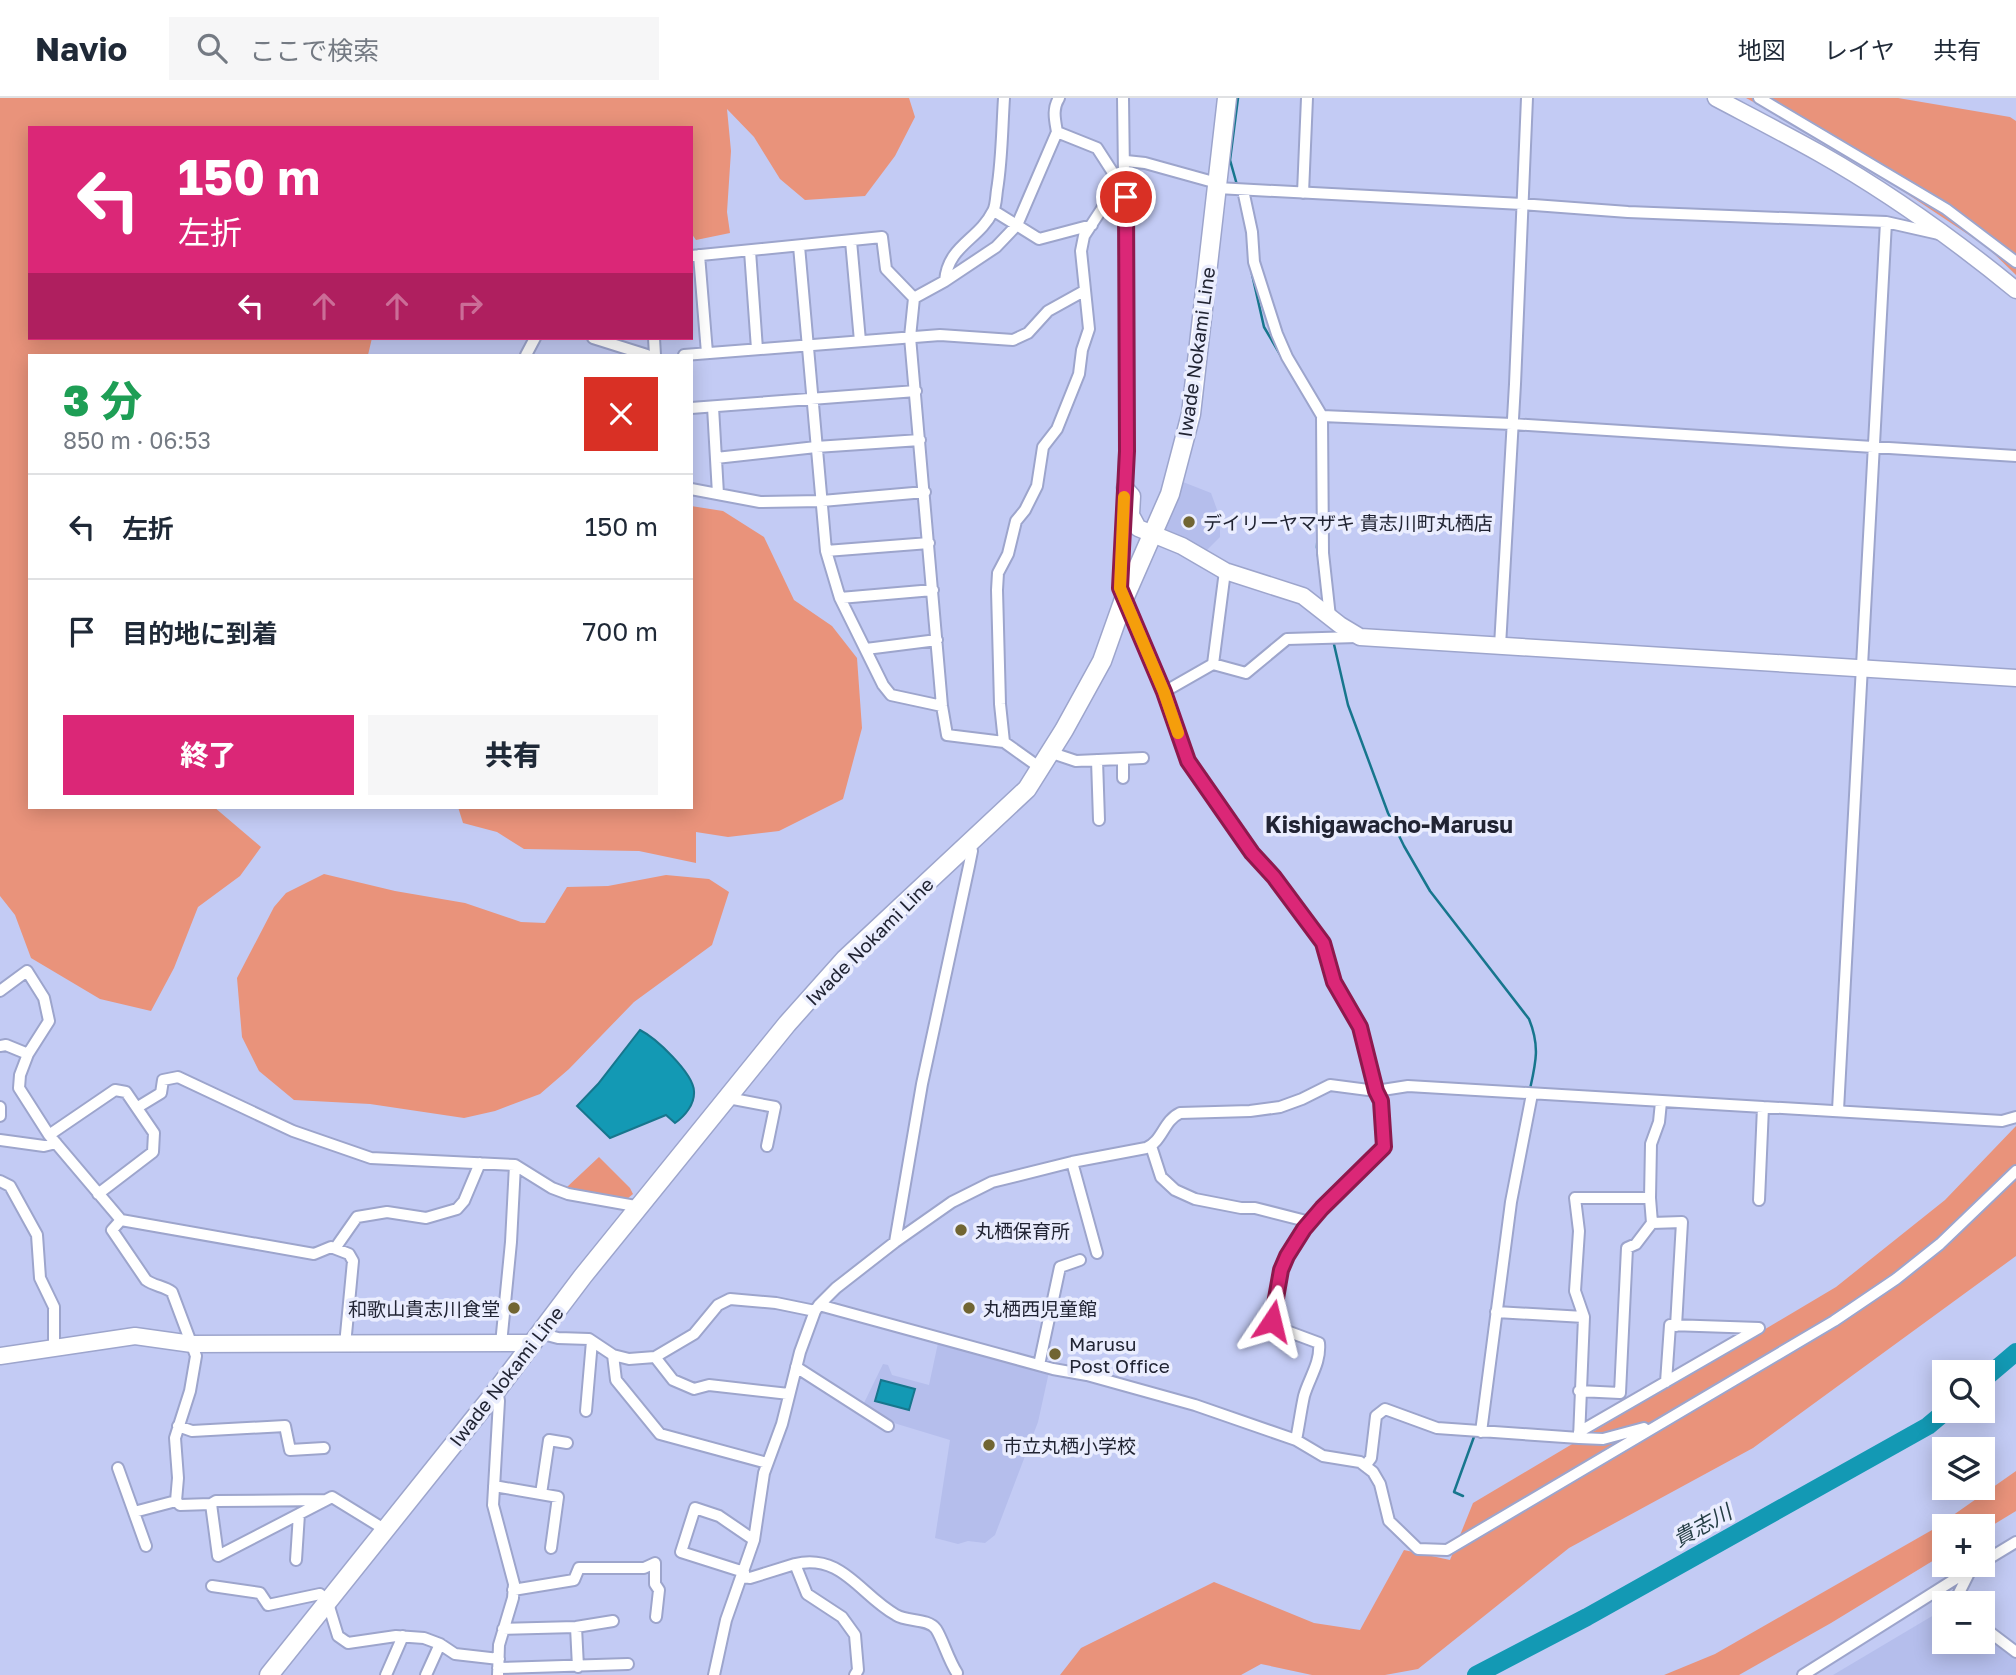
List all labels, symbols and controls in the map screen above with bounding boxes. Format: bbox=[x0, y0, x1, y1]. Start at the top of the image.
search box bbox=[169, 17, 659, 80]
text: Navio bbox=[35, 29, 127, 68]
icon: search bbox=[193, 29, 231, 67]
text: ここで検索 bbox=[249, 35, 379, 66]
text: 地図 bbox=[1738, 35, 1786, 64]
text: レイヤ bbox=[1824, 35, 1895, 64]
text: 共有 bbox=[1933, 35, 1981, 64]
text: 150 m bbox=[178, 147, 320, 206]
icon: left bbox=[63, 154, 154, 245]
pin bbox=[1096, 167, 1156, 227]
icon: arrive bbox=[1107, 178, 1145, 216]
text: 左折 bbox=[178, 213, 242, 251]
street label: Iwade Nokami Line bbox=[1173, 265, 1219, 439]
icon: left bbox=[232, 287, 270, 325]
icon: ahead bbox=[305, 287, 343, 325]
icon: ahead bbox=[378, 287, 416, 325]
icon: right bbox=[451, 287, 489, 325]
text: 3 分 bbox=[63, 375, 142, 425]
button: close bbox=[584, 377, 658, 451]
text: 850 m · 06:53 bbox=[63, 426, 211, 454]
icon: left bbox=[63, 508, 101, 546]
text: 150 m bbox=[585, 511, 658, 542]
place label: デイリーヤマザキ 貴志川町丸栖店 bbox=[1203, 511, 1493, 534]
text: 左折 bbox=[122, 513, 174, 544]
marker: デイリーヤマザキ 貴志川町丸栖店 bbox=[1181, 514, 1197, 530]
icon: arrive bbox=[63, 613, 101, 651]
text: 700 m bbox=[582, 616, 658, 647]
text: 目的地に到着 bbox=[122, 618, 278, 649]
button: 終了 bbox=[63, 715, 354, 795]
button: 共有 bbox=[368, 715, 658, 795]
district label: Kishigawacho-Marusu bbox=[1265, 810, 1513, 838]
street label: Iwade Nokami Line bbox=[800, 872, 938, 1010]
place label: 丸栖保育所 bbox=[975, 1219, 1070, 1242]
marker: 丸栖保育所 bbox=[953, 1222, 969, 1238]
position arrow bbox=[1235, 1284, 1309, 1358]
place label: 和歌山貴志川食堂 bbox=[348, 1297, 500, 1320]
place label: 丸栖西児童館 bbox=[983, 1297, 1097, 1320]
marker: 和歌山貴志川食堂 bbox=[506, 1300, 522, 1316]
marker: 丸栖西児童館 bbox=[961, 1300, 977, 1316]
street label: Iwade Nokami Line bbox=[444, 1301, 568, 1451]
place label: Marusu Post Office bbox=[1069, 1332, 1170, 1377]
marker: Marusu Post Office bbox=[1047, 1346, 1063, 1362]
map controls bbox=[1932, 1360, 1995, 1654]
button: search bbox=[1932, 1360, 1995, 1423]
place label: 市立丸栖小学校 bbox=[1003, 1434, 1136, 1457]
marker: 市立丸栖小学校 bbox=[981, 1437, 997, 1453]
button: layers bbox=[1932, 1437, 1995, 1500]
water label: 貴志川 bbox=[1668, 1497, 1738, 1552]
button: + bbox=[1932, 1514, 1995, 1577]
button: − bbox=[1932, 1591, 1995, 1654]

